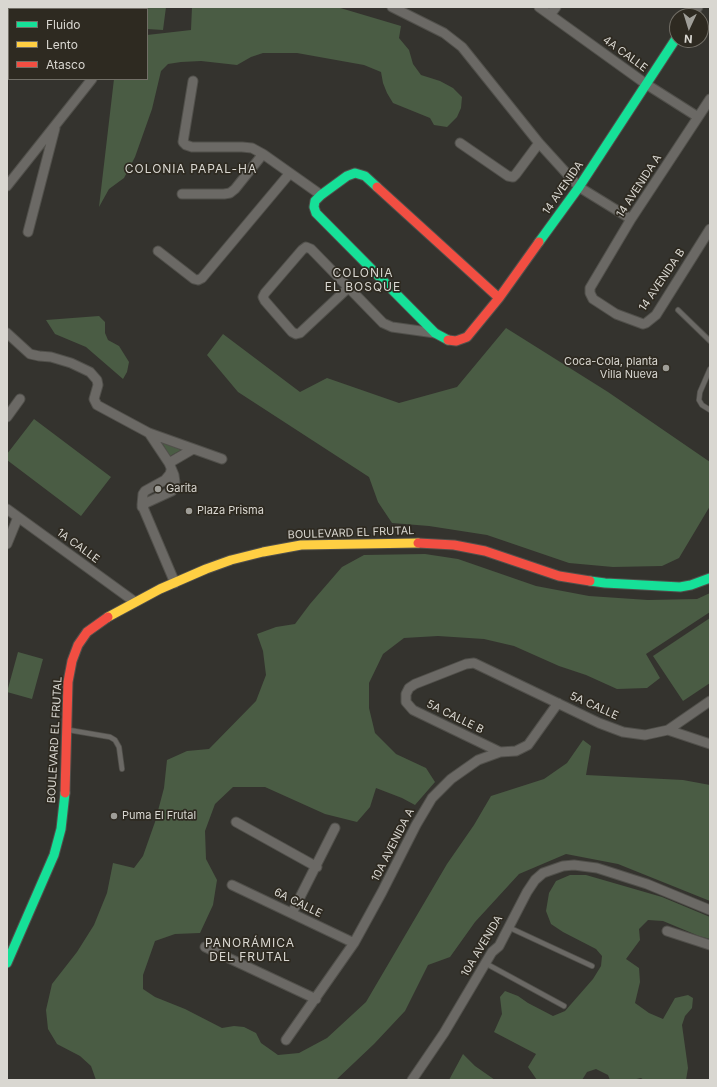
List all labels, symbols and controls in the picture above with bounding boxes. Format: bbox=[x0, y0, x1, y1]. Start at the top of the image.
legend bbox=[8, 8, 148, 80]
north arrow bbox=[669, 8, 709, 48]
text: Fluido bbox=[46, 17, 81, 32]
text: N bbox=[684, 32, 693, 46]
street label: 4A CALLE bbox=[600, 33, 650, 75]
text: Lento bbox=[46, 37, 78, 52]
text: Atasco bbox=[46, 57, 85, 72]
street label: 14 AVENIDA A bbox=[614, 152, 664, 220]
street label: 14 AVENIDA bbox=[540, 159, 586, 217]
district label: COLONIA PAPAL-HA bbox=[125, 162, 257, 176]
street label: 14 AVENIDA B bbox=[636, 246, 688, 314]
district label: COLONIA EL BOSQUE bbox=[325, 266, 401, 294]
place label: Coca-Cola, planta Villa Nueva bbox=[564, 355, 658, 381]
marker: Coca-Cola, planta Villa Nueva bbox=[661, 363, 671, 373]
place label: Garita bbox=[166, 482, 197, 496]
marker: Garita bbox=[153, 484, 163, 494]
place label: Plaza Prisma bbox=[197, 504, 264, 518]
marker: Plaza Prisma bbox=[184, 506, 194, 516]
street label: BOULEVARD EL FRUTAL bbox=[287, 524, 415, 542]
street label: 1A CALLE bbox=[54, 526, 102, 566]
street label: BOULEVARD EL FRUTAL bbox=[45, 676, 65, 804]
street label: 5A CALLE bbox=[568, 689, 620, 723]
street label: 5A CALLE B bbox=[424, 697, 486, 737]
street label: 10A AVENIDA A bbox=[369, 806, 417, 884]
place label: Puma El Frutal bbox=[122, 809, 196, 823]
marker: Puma El Frutal bbox=[109, 811, 119, 821]
street label: 6A CALLE bbox=[272, 886, 324, 920]
street label: 10A AVENIDA bbox=[458, 913, 506, 979]
district label: PANORÁMICA DEL FRUTAL bbox=[205, 936, 295, 964]

